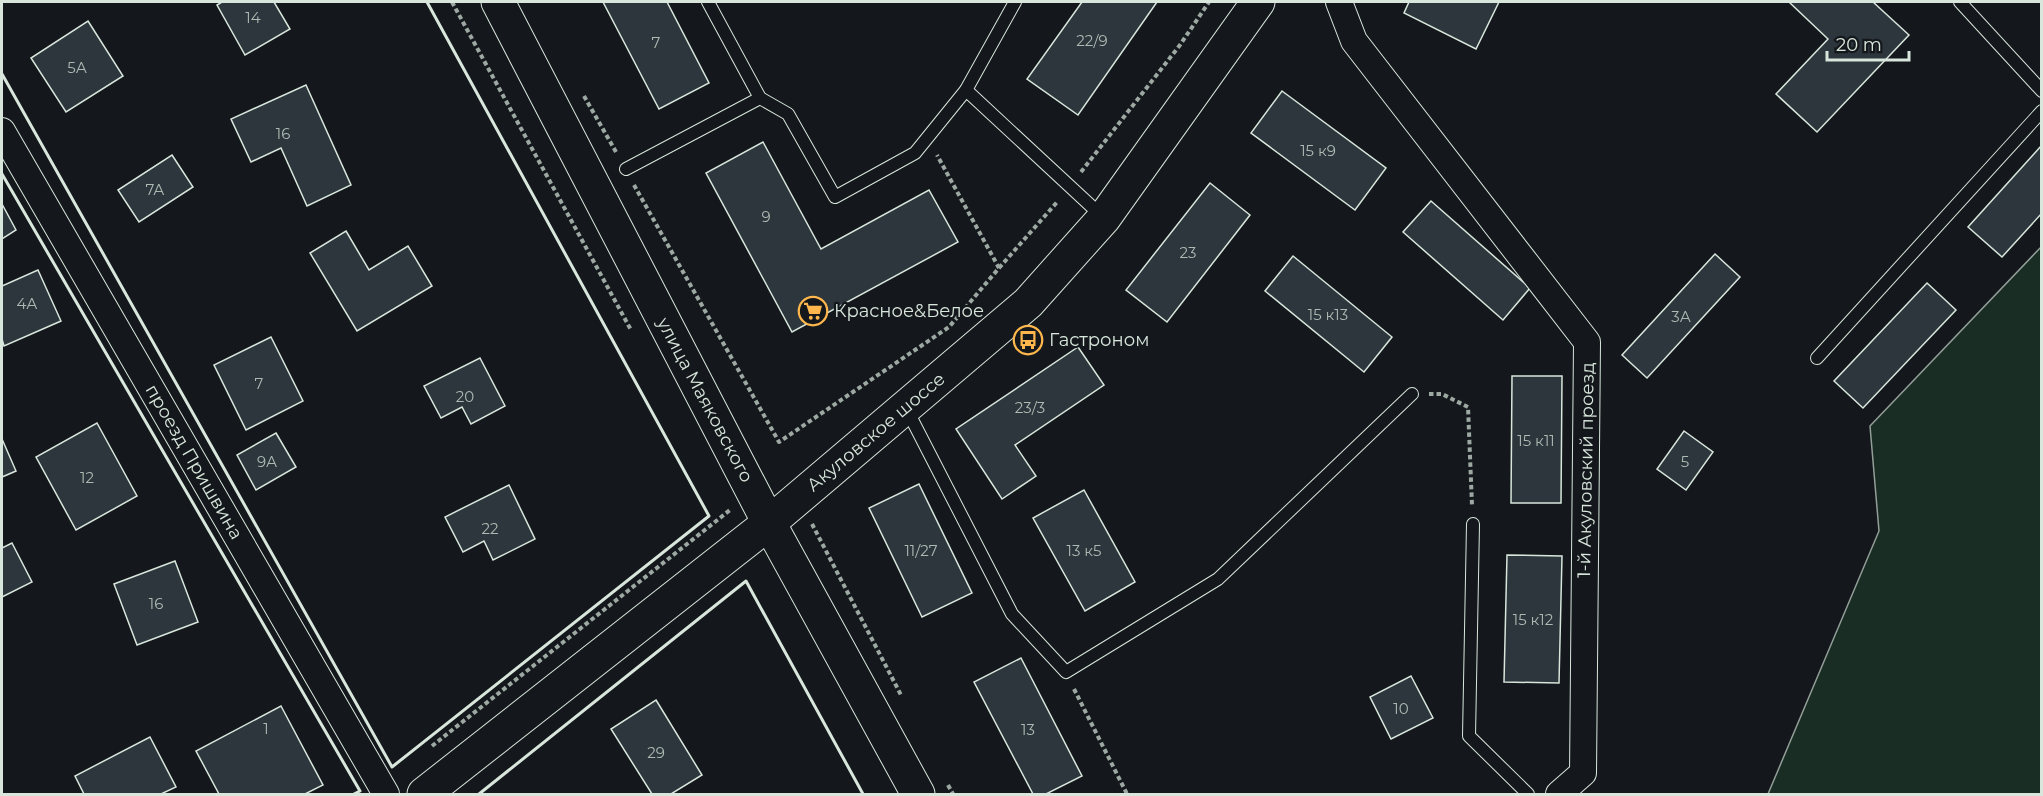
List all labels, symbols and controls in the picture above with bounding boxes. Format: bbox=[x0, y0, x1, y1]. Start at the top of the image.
house number: 14 bbox=[245, 8, 261, 27]
scale bar bbox=[1827, 24, 1910, 62]
house number: 22/9 bbox=[1076, 31, 1108, 50]
house number: 7 bbox=[652, 33, 661, 52]
text: 20 m bbox=[1836, 34, 1882, 56]
house number: 5А bbox=[67, 58, 87, 77]
house number: 16 bbox=[276, 124, 290, 143]
house number: 15 к9 bbox=[1300, 141, 1336, 160]
house number: 7А bbox=[145, 180, 165, 199]
house number: 9 bbox=[761, 207, 771, 226]
house number: 23 bbox=[1180, 243, 1196, 262]
house number: 4А bbox=[16, 294, 38, 313]
supermarket icon: Красное&Белое bbox=[797, 295, 829, 327]
place label: Красное&Белое bbox=[834, 300, 984, 322]
house number: 15 к13 bbox=[1308, 305, 1348, 324]
house number: 3А bbox=[1671, 307, 1691, 326]
street label: улица Маяковского bbox=[652, 313, 758, 486]
bus stop icon: Гастроном bbox=[1012, 324, 1044, 356]
place label: Гастроном bbox=[1049, 329, 1149, 351]
street label: 1-й Акуловский проезд bbox=[1573, 362, 1599, 578]
street label: Акуловское шоссе bbox=[802, 368, 950, 496]
house number: 7 bbox=[255, 374, 264, 393]
street label: проезд Пришвина bbox=[141, 381, 247, 543]
house number: 20 bbox=[456, 387, 474, 406]
house number: 23/3 bbox=[1015, 398, 1045, 417]
house number: 15 к11 bbox=[1517, 431, 1555, 450]
house number: 9А bbox=[257, 452, 277, 471]
house number: 5 bbox=[1681, 452, 1689, 471]
house number: 12 bbox=[80, 468, 94, 487]
house number: 22 bbox=[481, 519, 499, 538]
house number: 11/27 bbox=[904, 541, 938, 560]
house number: 13 к5 bbox=[1066, 541, 1102, 560]
house number: 16 bbox=[149, 594, 163, 613]
house number: 15 к12 bbox=[1513, 610, 1553, 629]
house number: 10 bbox=[1393, 699, 1409, 718]
house number: 1 bbox=[263, 719, 269, 738]
house number: 13 bbox=[1021, 720, 1035, 739]
house number: 29 bbox=[647, 743, 665, 762]

